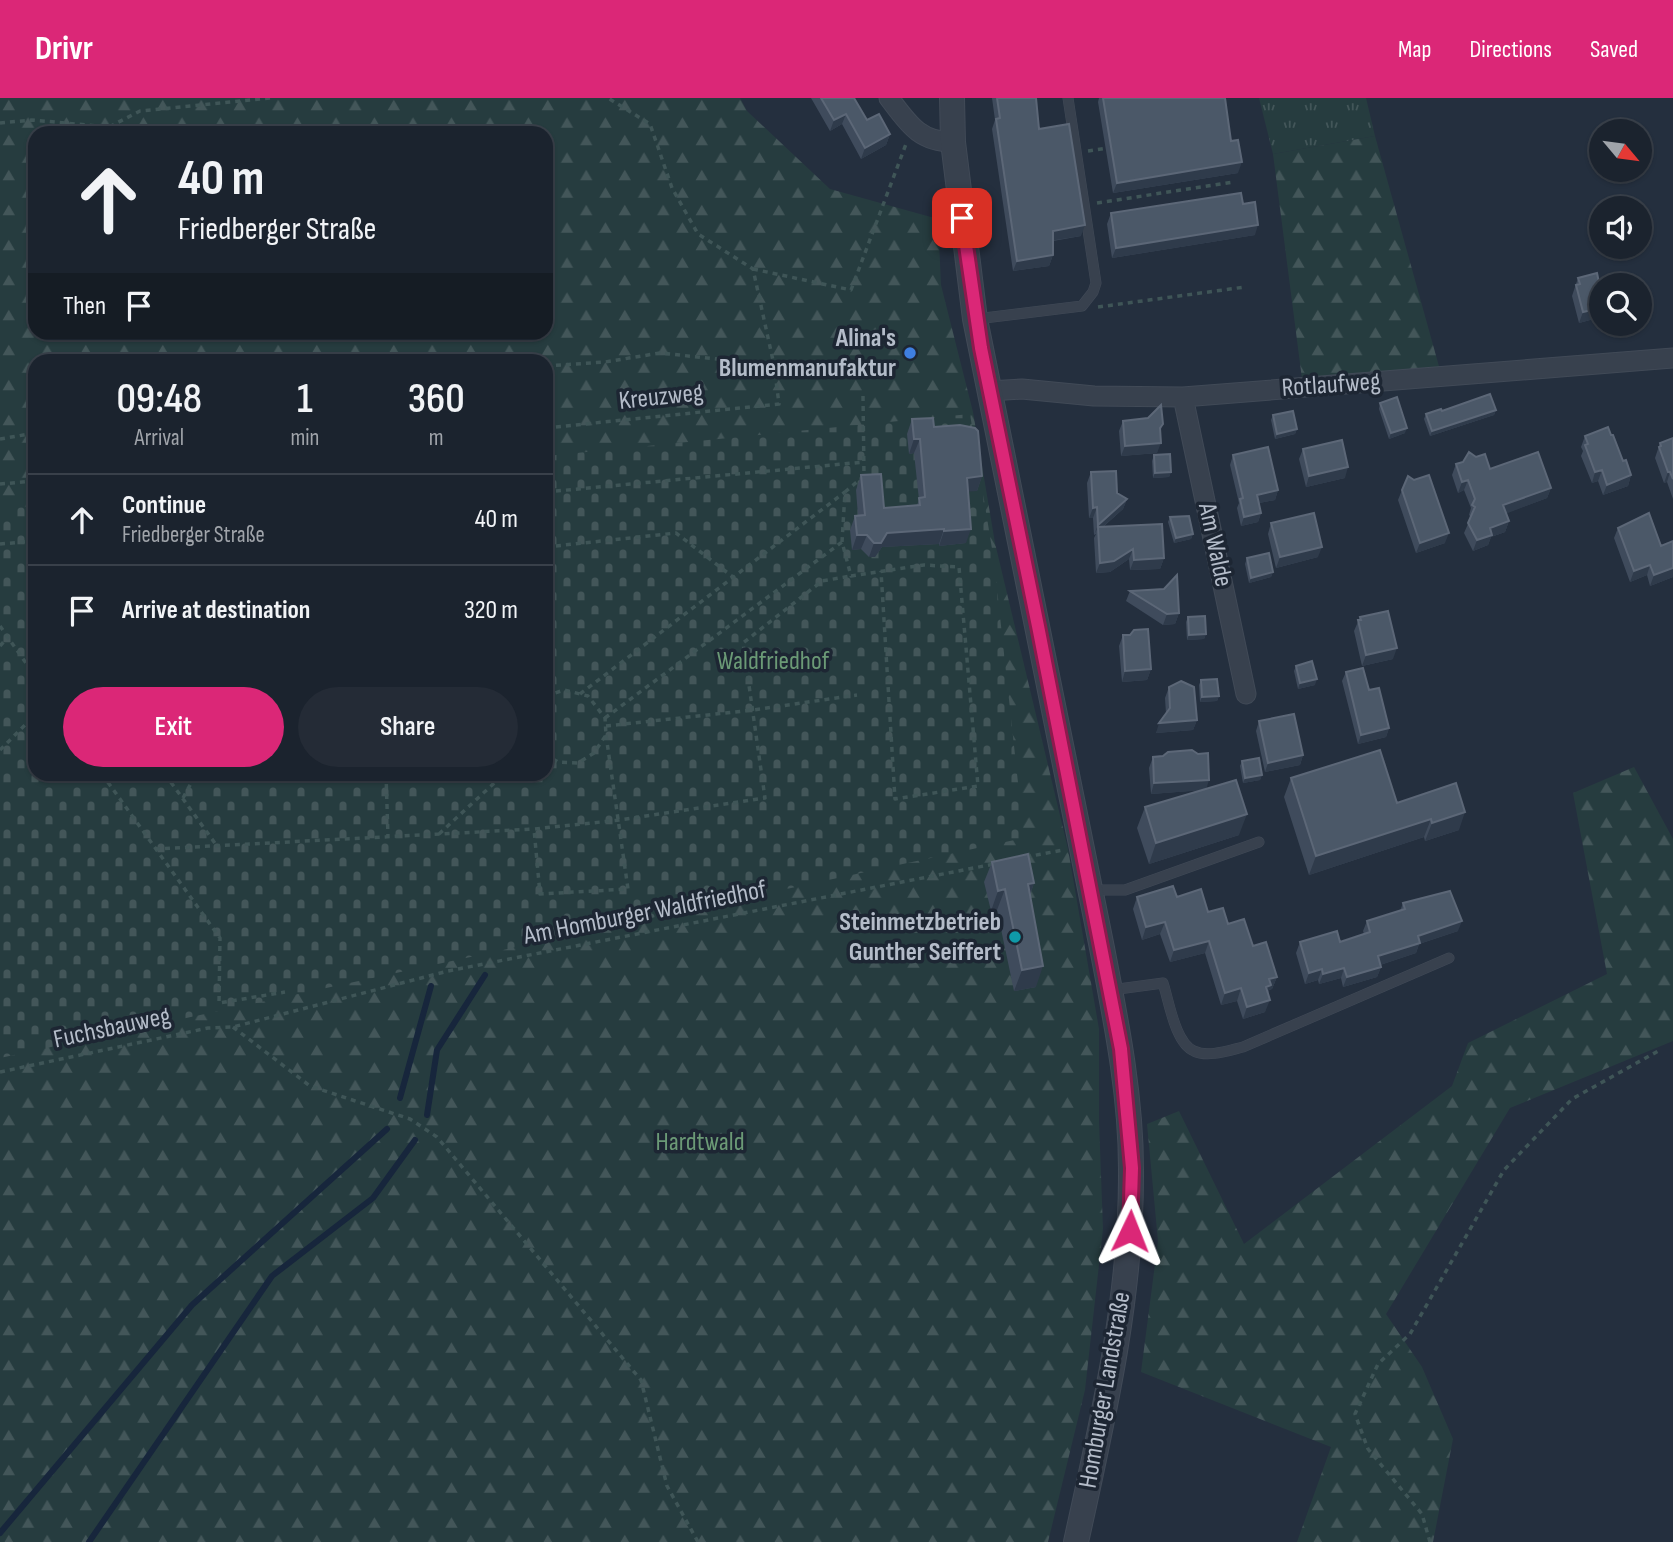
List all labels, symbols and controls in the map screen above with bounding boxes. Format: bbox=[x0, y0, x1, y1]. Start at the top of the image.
text: Drivr bbox=[35, 29, 93, 69]
text: Map bbox=[1398, 35, 1431, 64]
text: Directions bbox=[1469, 35, 1552, 64]
text: Saved bbox=[1590, 35, 1638, 64]
north arrow bbox=[1589, 119, 1652, 182]
map controls bbox=[1589, 119, 1652, 336]
text: 40 m bbox=[178, 150, 264, 209]
icon: ahead bbox=[63, 154, 154, 245]
pin bbox=[932, 188, 992, 248]
button: sound bbox=[1589, 196, 1652, 259]
icon: arrive bbox=[943, 199, 981, 237]
text: Friedberger Straße bbox=[178, 210, 376, 249]
button: search bbox=[1589, 273, 1652, 336]
icon: arrive bbox=[120, 287, 158, 325]
text: Then bbox=[63, 291, 106, 322]
place label: Alina's Blumenmanufaktur bbox=[719, 323, 896, 384]
marker: Alina's Blumenmanufaktur bbox=[902, 345, 918, 361]
street label: Rotlaufweg bbox=[1281, 366, 1381, 404]
text: 09:48 bbox=[116, 374, 202, 425]
text: 1 bbox=[297, 374, 313, 425]
text: 360 bbox=[408, 374, 465, 425]
street label: Kreuzweg bbox=[617, 377, 705, 417]
text: Arrival bbox=[134, 424, 184, 452]
text: min bbox=[290, 424, 319, 452]
text: m bbox=[429, 424, 444, 452]
text: Continue bbox=[122, 490, 206, 521]
street label: Am Walde bbox=[1191, 499, 1239, 590]
icon: ahead bbox=[63, 501, 101, 539]
text: 40 m bbox=[475, 504, 518, 535]
text: Friedberger Straße bbox=[122, 521, 265, 549]
icon: arrive bbox=[63, 592, 101, 630]
text: Arrive at destination bbox=[122, 595, 310, 626]
text: 320 m bbox=[464, 595, 518, 626]
park label: Waldfriedhof bbox=[717, 646, 830, 677]
button: Exit bbox=[63, 687, 284, 767]
button: Share bbox=[298, 687, 518, 767]
street label: Am Homburger Waldfriedhof bbox=[520, 874, 769, 952]
place label: Steinmetzbetrieb Gunther Seiffert bbox=[839, 907, 1001, 968]
marker: Steinmetzbetrieb Gunther Seiffert bbox=[1007, 929, 1023, 945]
street label: Fuchsbauweg bbox=[51, 1001, 173, 1055]
park label: Hardtwald bbox=[656, 1127, 745, 1158]
position arrow bbox=[1093, 1194, 1167, 1268]
street label: Homburger Landstraße bbox=[1072, 1289, 1138, 1491]

